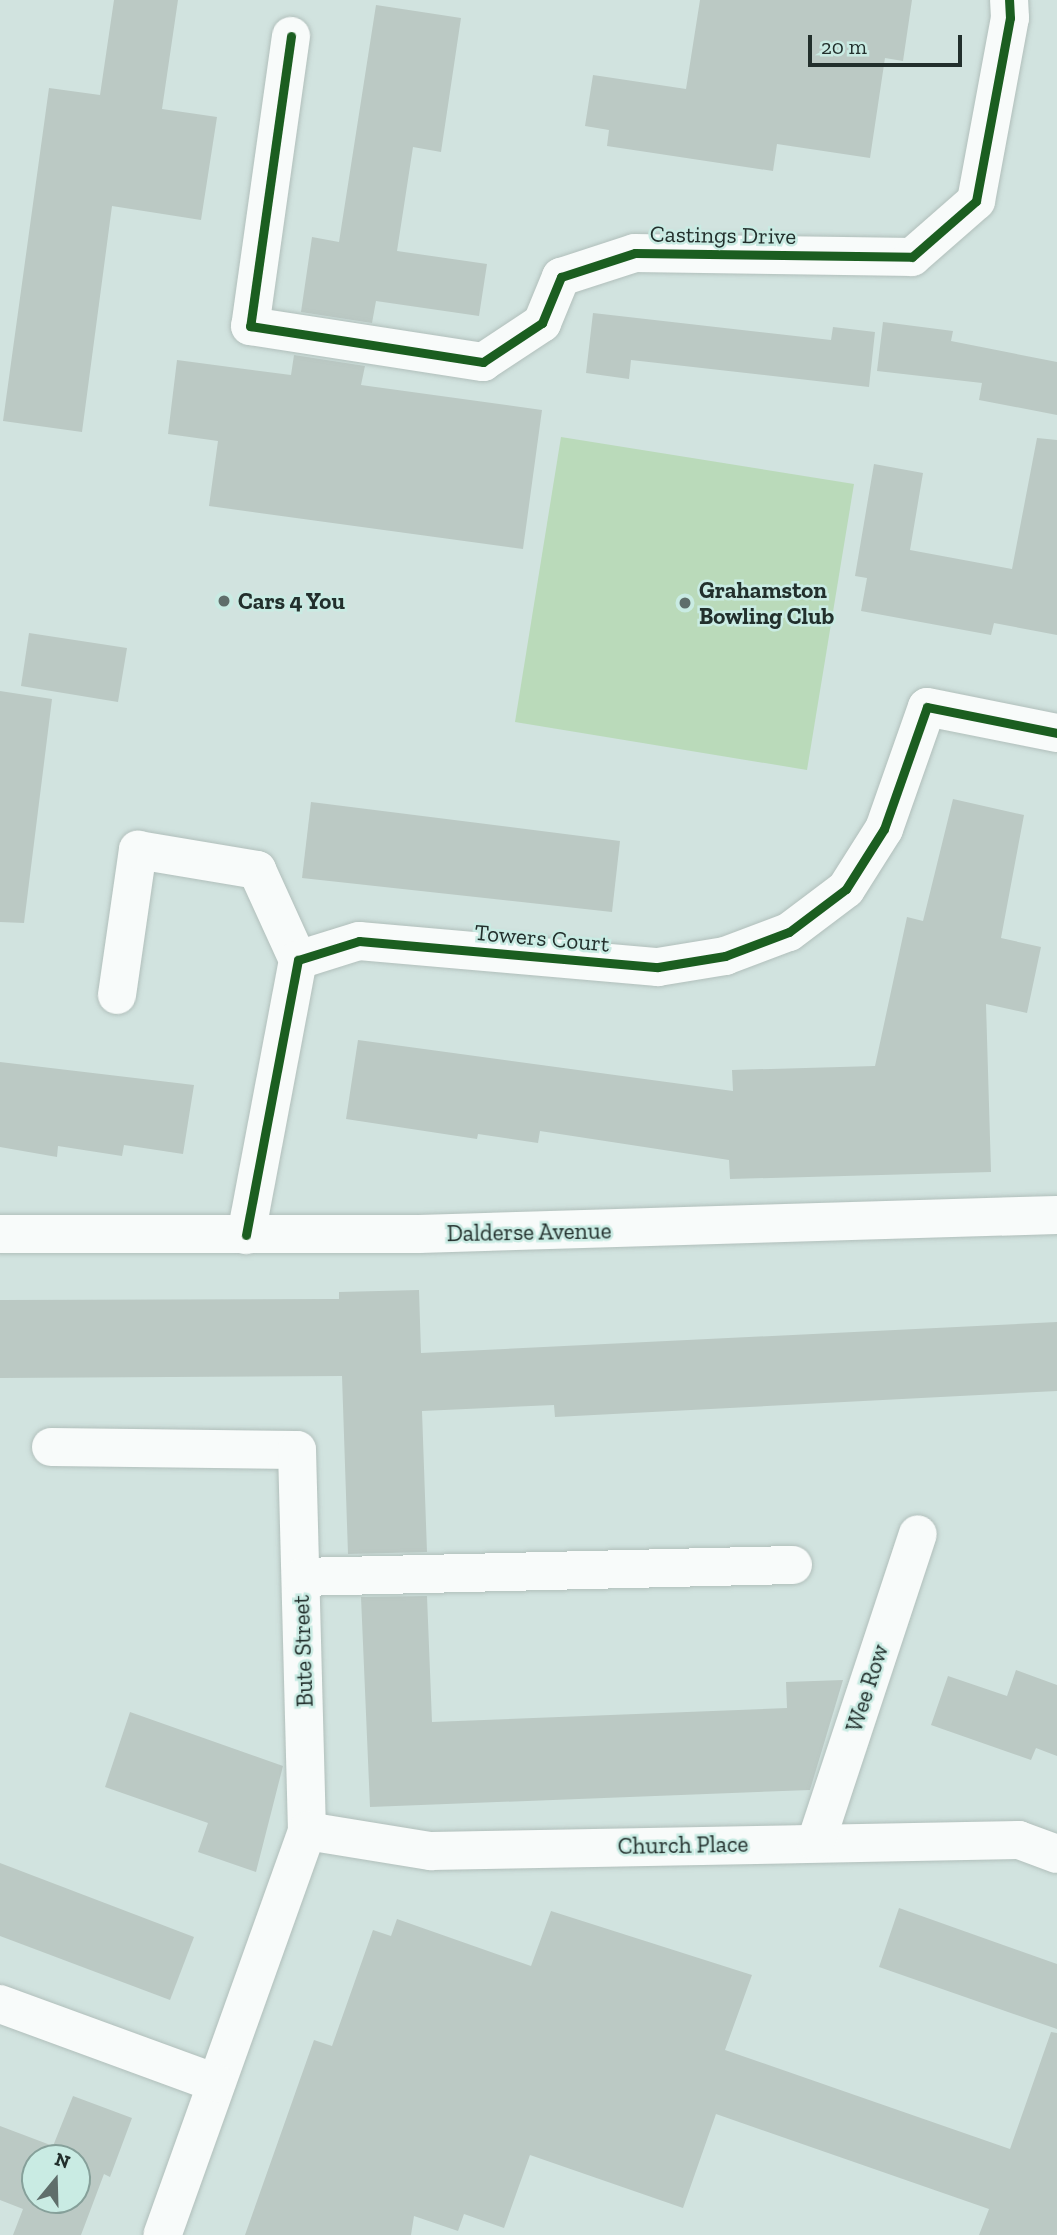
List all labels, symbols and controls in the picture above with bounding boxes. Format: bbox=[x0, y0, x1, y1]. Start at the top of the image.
scale bar bbox=[812, 21, 966, 65]
text: 20 m bbox=[821, 34, 867, 59]
street label: Castings Drive bbox=[650, 220, 796, 250]
place label: Grahamston Bowling Club bbox=[699, 576, 834, 630]
place label: Cars 4 You bbox=[238, 587, 346, 615]
marker: Cars 4 You bbox=[216, 593, 232, 609]
marker: Grahamston Bowling Club bbox=[677, 595, 693, 611]
street label: Towers Court bbox=[473, 918, 611, 958]
street label: Dalderse Avenue bbox=[446, 1217, 612, 1247]
street label: Bute Street bbox=[287, 1595, 319, 1707]
street label: Wee Row bbox=[840, 1641, 894, 1735]
street label: Church Place bbox=[617, 1830, 749, 1860]
north arrow bbox=[21, 2144, 91, 2214]
text: N bbox=[52, 2147, 73, 2174]

